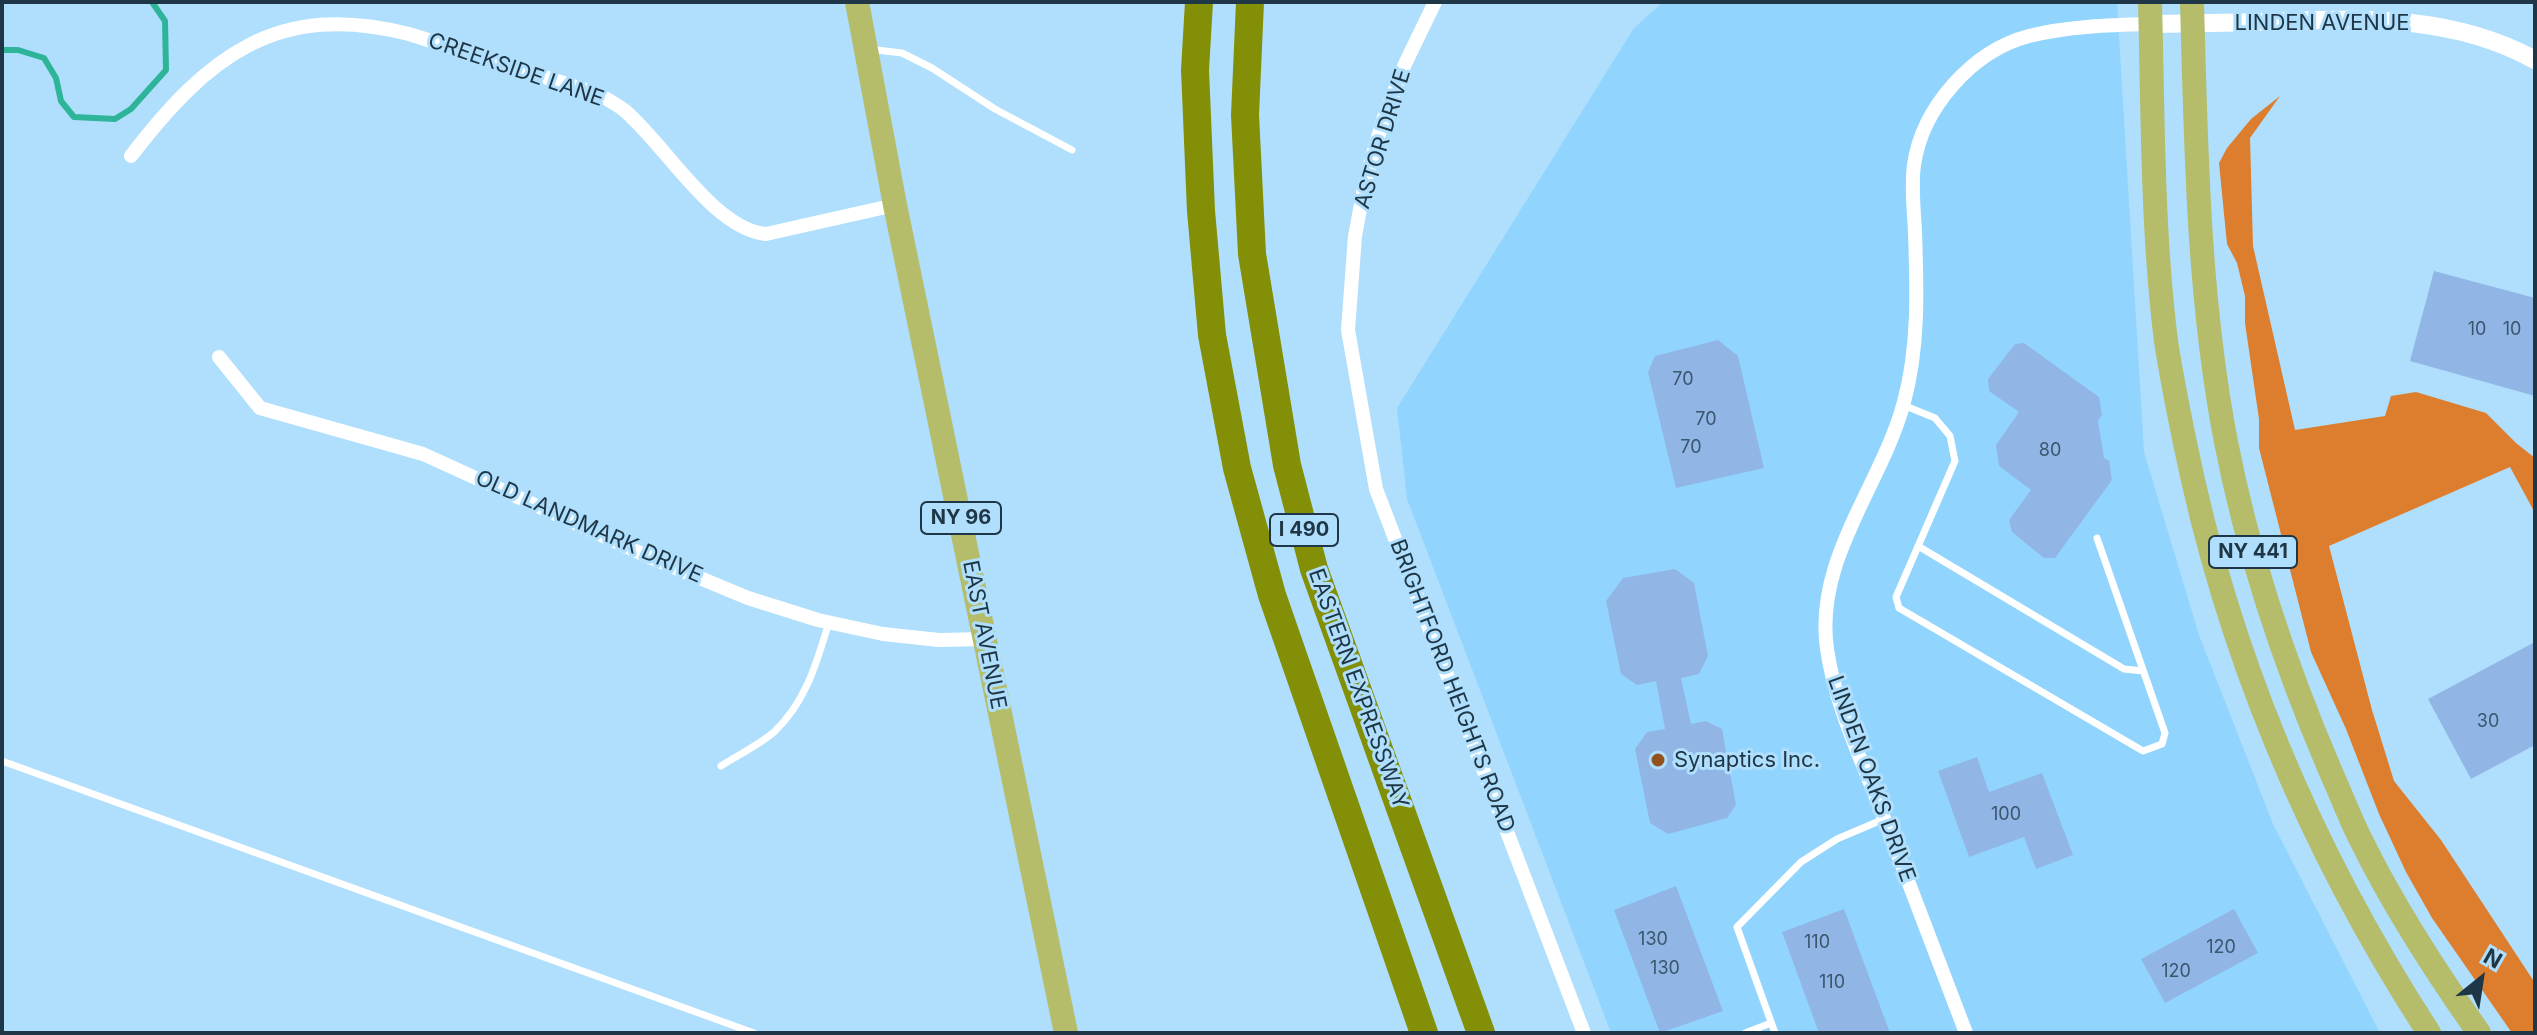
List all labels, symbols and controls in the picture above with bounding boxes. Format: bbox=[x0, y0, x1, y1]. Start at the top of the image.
street label: LINDEN AVENUE bbox=[2234, 10, 2410, 36]
street label: CREEKSIDE LANE bbox=[425, 28, 607, 112]
street label: ASTOR DRIVE bbox=[1349, 66, 1417, 212]
house number: 10 bbox=[2468, 319, 2486, 341]
house number: 10 bbox=[2503, 319, 2521, 341]
house number: 70 bbox=[1672, 369, 1694, 391]
house number: 70 bbox=[1695, 409, 1717, 431]
house number: 70 bbox=[1680, 437, 1702, 459]
house number: 80 bbox=[2039, 440, 2061, 462]
street label: OLD LANDMARK DRIVE bbox=[471, 465, 707, 589]
road number: NY 96 bbox=[921, 502, 1001, 534]
road number: I 490 bbox=[1270, 514, 1338, 546]
street label: BRIGHTFORD HEIGHTS ROAD bbox=[1384, 536, 1520, 836]
road number: NY 441 bbox=[2209, 536, 2297, 568]
street label: EAST AVENUE bbox=[957, 558, 1011, 712]
street label: EASTERN EXPRESSWAY bbox=[1302, 565, 1414, 813]
street label: LINDEN OAKS DRIVE bbox=[1821, 672, 1921, 886]
house number: 30 bbox=[2477, 711, 2499, 733]
place label: Synaptics Inc. bbox=[1674, 747, 1820, 773]
marker: Synaptics Inc. bbox=[1649, 751, 1667, 769]
house number: 100 bbox=[1991, 804, 2021, 826]
house number: 130 bbox=[1638, 929, 1668, 951]
house number: 110 bbox=[1804, 932, 1830, 954]
house number: 120 bbox=[2206, 937, 2236, 959]
north arrow bbox=[2441, 939, 2521, 1019]
text: N bbox=[2479, 943, 2507, 974]
house number: 130 bbox=[1650, 958, 1680, 980]
house number: 120 bbox=[2161, 961, 2191, 983]
house number: 110 bbox=[1819, 972, 1845, 994]

